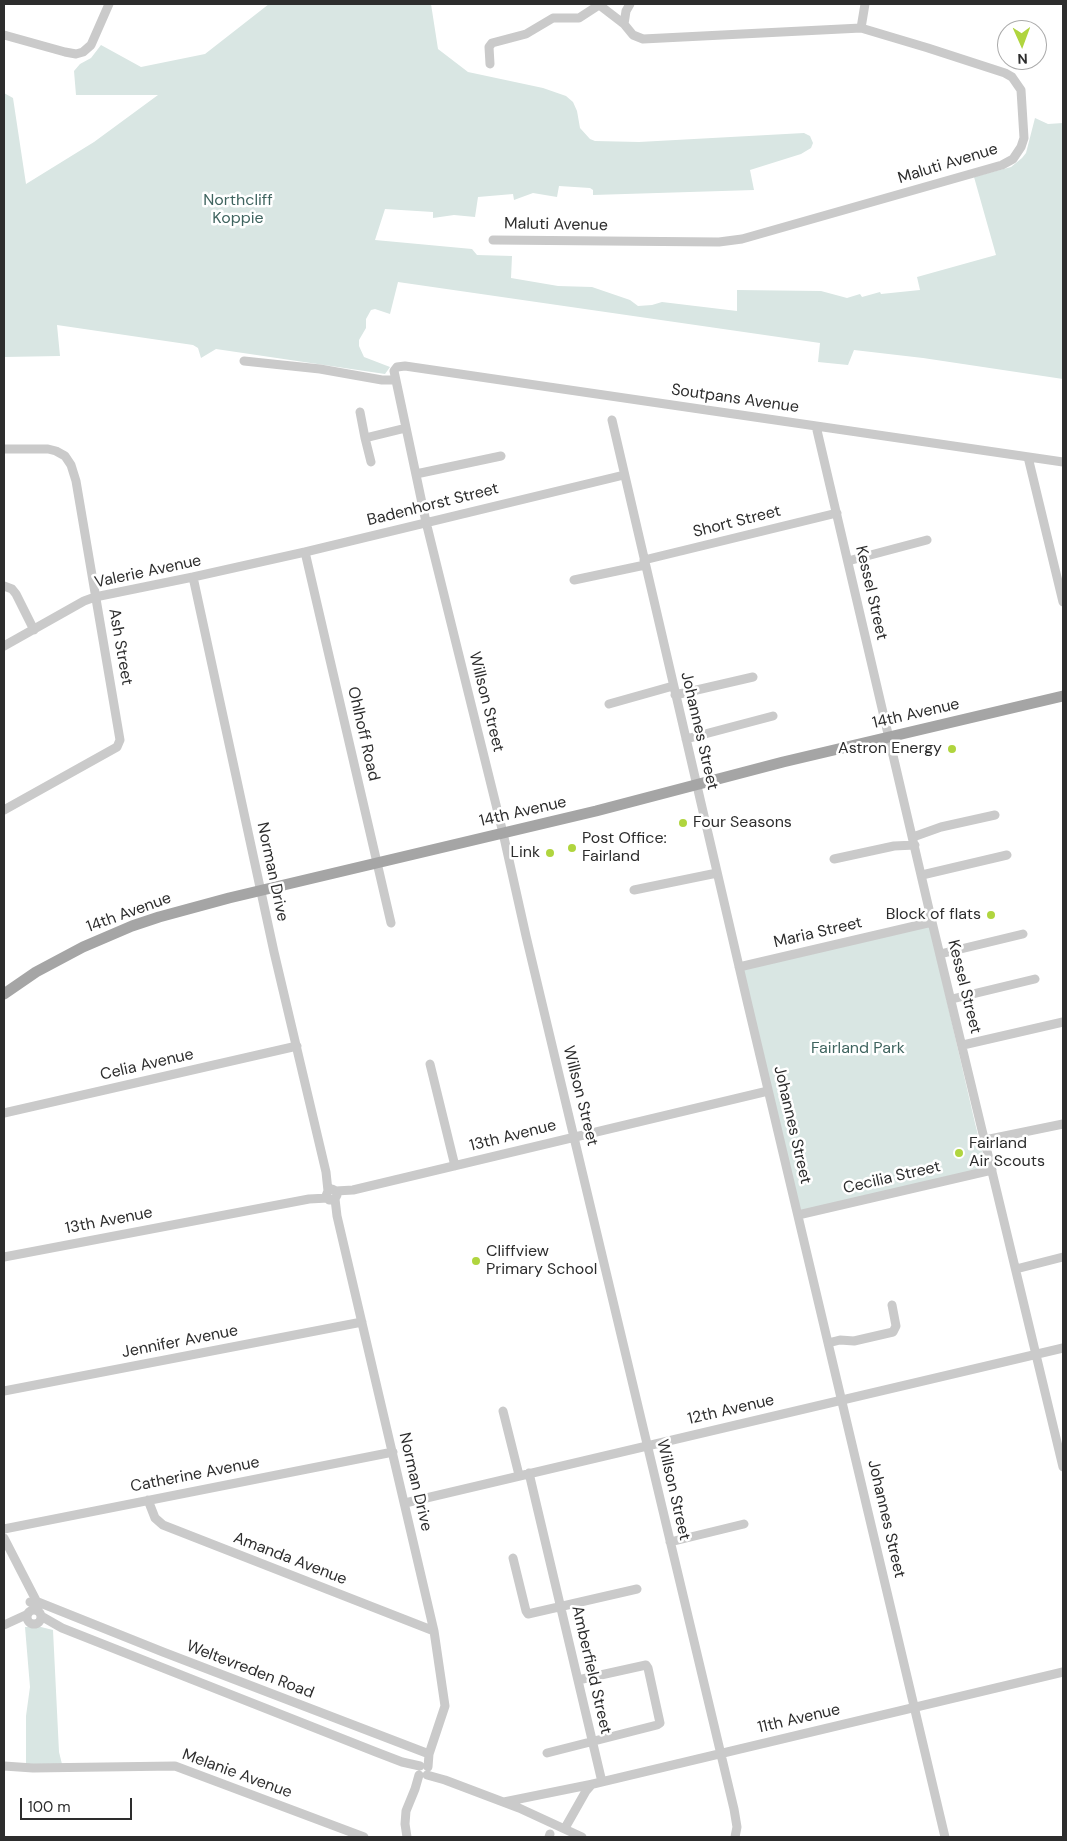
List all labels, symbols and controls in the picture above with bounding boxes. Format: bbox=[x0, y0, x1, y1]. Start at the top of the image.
north arrow bbox=[997, 20, 1047, 70]
text: N bbox=[1017, 50, 1028, 68]
street label: Maluti Avenue bbox=[896, 140, 1000, 188]
park label: Northcliff Koppie bbox=[203, 191, 273, 229]
street label: Maluti Avenue bbox=[504, 214, 608, 236]
street label: Soutpans Avenue bbox=[670, 381, 800, 417]
street label: Badenhorst Street bbox=[365, 479, 501, 531]
street label: Short Street bbox=[691, 502, 783, 542]
street label: Kessel Street bbox=[851, 544, 891, 642]
street label: Valerie Avenue bbox=[93, 551, 203, 593]
street label: Ash Street bbox=[104, 607, 136, 687]
street label: Willson Street bbox=[464, 650, 508, 754]
street label: Johannes Street bbox=[676, 670, 722, 792]
street label: Ohlhoff Road bbox=[343, 685, 383, 783]
street label: 14th Avenue bbox=[871, 695, 961, 733]
place label: Astron Energy bbox=[838, 739, 942, 759]
marker: Astron Energy bbox=[946, 743, 958, 755]
street label: 14th Avenue bbox=[478, 793, 568, 831]
place label: Four Seasons bbox=[693, 813, 792, 833]
marker: Four Seasons bbox=[677, 817, 689, 829]
street label: Norman Drive bbox=[252, 821, 292, 923]
place label: Post Office: Fairland bbox=[582, 829, 667, 867]
marker: Post Office: Fairland bbox=[566, 842, 578, 854]
place label: Link bbox=[510, 843, 540, 863]
marker: Link bbox=[544, 847, 556, 859]
street label: 14th Avenue bbox=[84, 889, 174, 937]
place label: Block of flats bbox=[886, 905, 981, 925]
marker: Block of flats bbox=[985, 909, 997, 921]
street label: Maria Street bbox=[772, 913, 864, 953]
street label: Kessel Street bbox=[943, 938, 985, 1036]
park label: Fairland Park bbox=[811, 1039, 905, 1059]
street label: Willson Street bbox=[558, 1044, 602, 1148]
street label: Celia Avenue bbox=[98, 1045, 196, 1085]
street label: Johannes Street bbox=[769, 1064, 815, 1186]
street label: 13th Avenue bbox=[468, 1116, 558, 1156]
place label: Fairland Air Scouts bbox=[969, 1134, 1045, 1172]
marker: Fairland Air Scouts bbox=[953, 1147, 965, 1159]
street label: Cecilia Street bbox=[841, 1157, 943, 1199]
street label: 13th Avenue bbox=[64, 1203, 154, 1239]
place label: Cliffview Primary School bbox=[486, 1242, 597, 1280]
marker: Cliffview Primary School bbox=[470, 1255, 482, 1267]
street label: Jennifer Avenue bbox=[120, 1321, 240, 1363]
street label: 12th Avenue bbox=[686, 1391, 776, 1429]
street label: Norman Drive bbox=[394, 1431, 436, 1533]
street label: Willson Street bbox=[652, 1438, 694, 1542]
street label: Catherine Avenue bbox=[129, 1453, 261, 1497]
street label: Johannes Street bbox=[863, 1458, 909, 1580]
street label: Amanda Avenue bbox=[230, 1529, 350, 1589]
street label: Amberfield Street bbox=[567, 1604, 615, 1736]
street label: Weltevreden Road bbox=[184, 1637, 316, 1703]
street label: 11th Avenue bbox=[756, 1700, 842, 1738]
street label: Melanie Avenue bbox=[179, 1745, 295, 1803]
scale bar bbox=[22, 1788, 135, 1820]
text: 100 m bbox=[28, 1797, 71, 1817]

